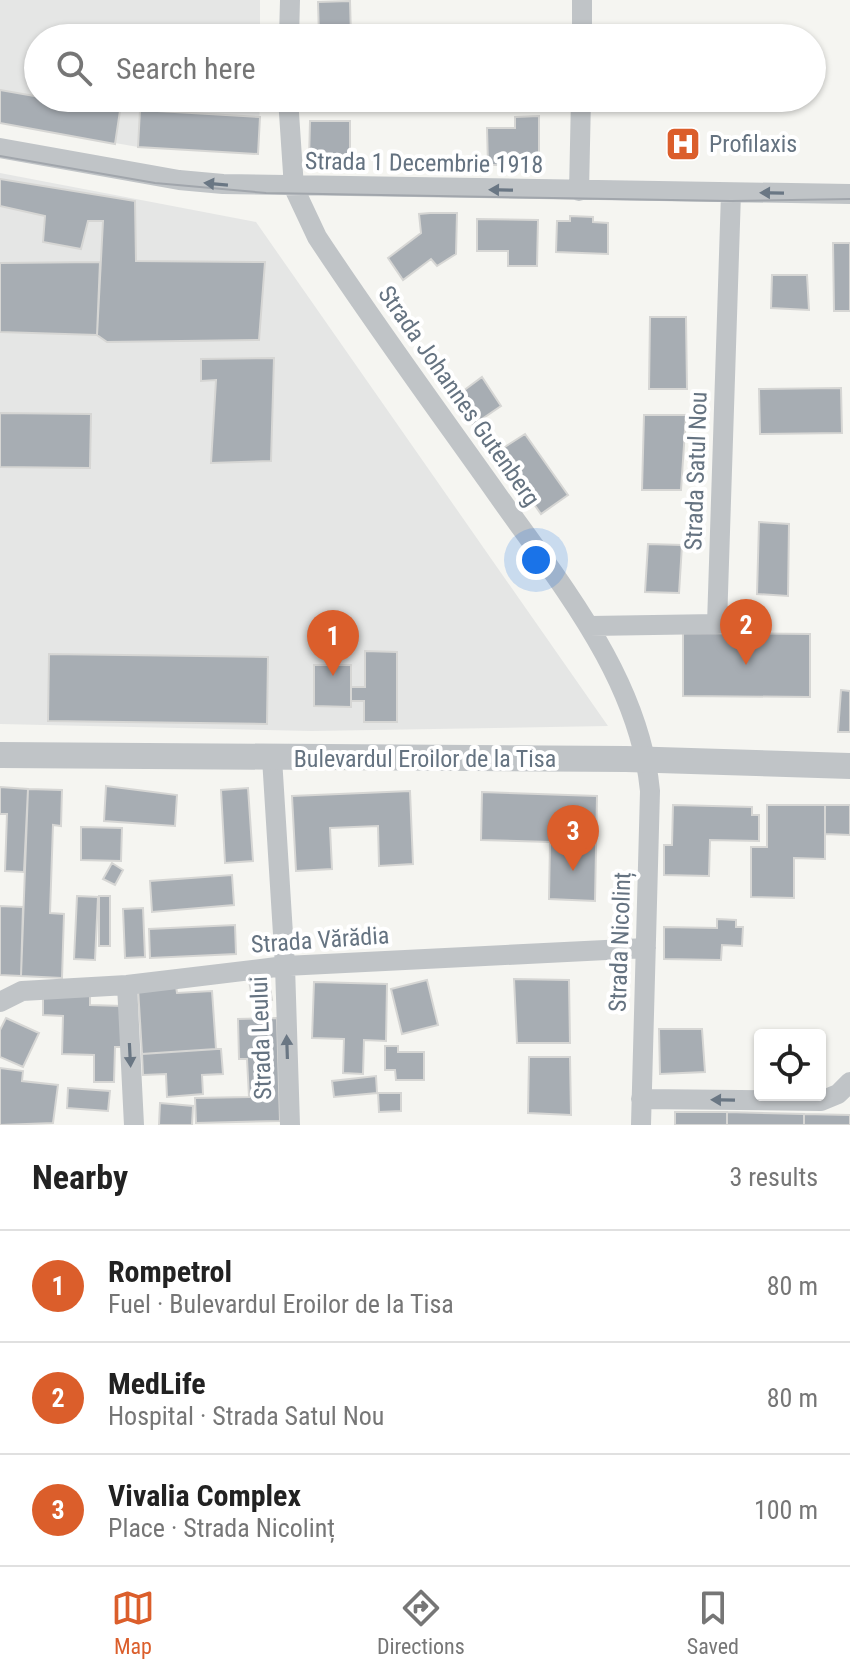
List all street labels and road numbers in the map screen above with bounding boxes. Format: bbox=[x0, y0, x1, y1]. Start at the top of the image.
street label: Strada 1 Decembrie 1918 bbox=[305, 147, 543, 179]
street label: Strada Johannes Gutenberg bbox=[372, 281, 546, 511]
street label: Strada Satul Nou bbox=[679, 391, 713, 551]
street label: Bulevardul Eroilor de la Tisa bbox=[294, 745, 556, 773]
street label: Strada Nicolinț bbox=[604, 872, 636, 1012]
street label: Strada Vărădia bbox=[250, 921, 390, 959]
street label: Strada Leului bbox=[245, 976, 277, 1100]

